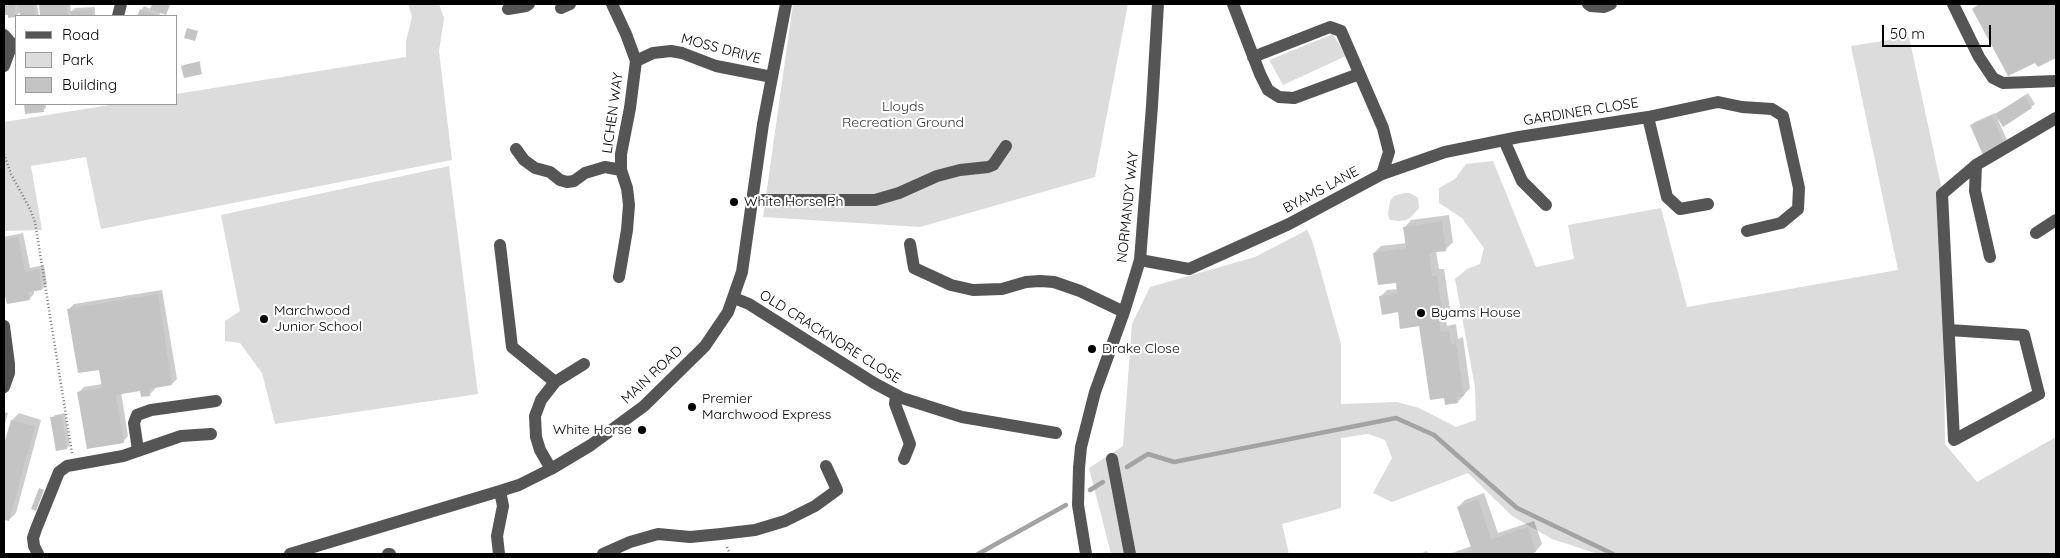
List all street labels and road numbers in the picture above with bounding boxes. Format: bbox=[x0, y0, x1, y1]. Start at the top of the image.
street label: MOSS DRIVE bbox=[679, 30, 763, 68]
street label: LICHEN WAY bbox=[599, 71, 627, 155]
street label: GARDINER CLOSE bbox=[1522, 95, 1640, 129]
street label: NORMANDY WAY bbox=[1114, 150, 1142, 264]
street label: BYAMS LANE bbox=[1280, 163, 1362, 217]
street label: OLD CRACKNORE CLOSE bbox=[756, 287, 904, 387]
street label: MAIN ROAD bbox=[618, 343, 686, 407]

